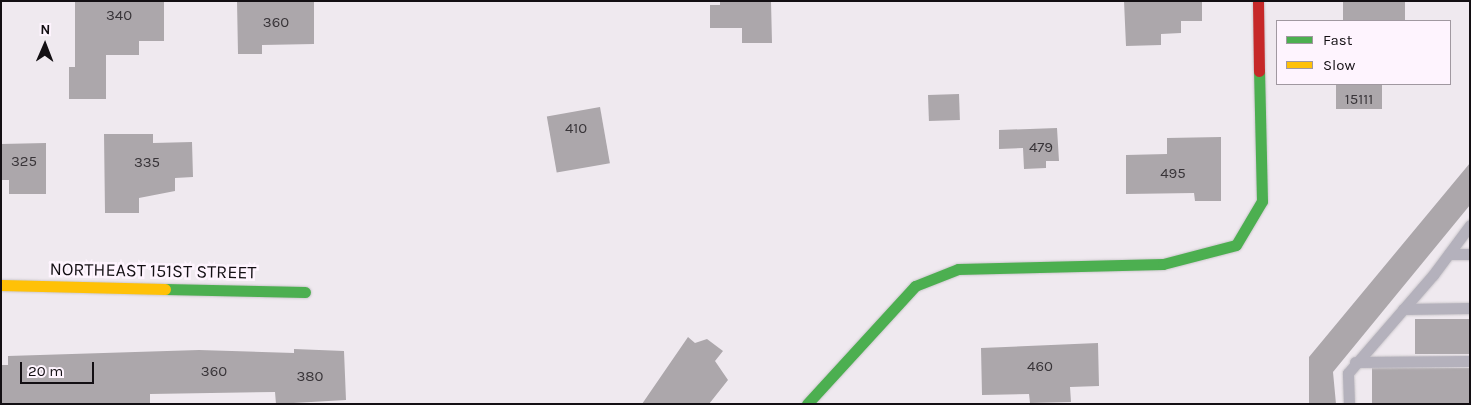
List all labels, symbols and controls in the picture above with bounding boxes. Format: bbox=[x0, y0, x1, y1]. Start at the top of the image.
house number: 340 bbox=[106, 7, 132, 25]
house number: 360 bbox=[263, 14, 289, 32]
north arrow bbox=[20, 20, 70, 70]
legend bbox=[1276, 20, 1451, 85]
text: N bbox=[40, 21, 50, 38]
text: Fast bbox=[1323, 31, 1352, 49]
text: Slow bbox=[1323, 56, 1355, 74]
house number: 15111 bbox=[1345, 91, 1373, 109]
house number: 410 bbox=[565, 120, 587, 138]
house number: 479 bbox=[1029, 139, 1053, 157]
house number: 325 bbox=[11, 153, 37, 171]
house number: 335 bbox=[134, 154, 160, 172]
house number: 495 bbox=[1160, 165, 1186, 183]
street label: NORTHEAST 151ST STREET bbox=[49, 258, 257, 284]
scale bar bbox=[22, 352, 96, 384]
house number: 460 bbox=[1027, 358, 1053, 376]
text: 20 m bbox=[28, 362, 63, 380]
house number: 360 bbox=[201, 363, 227, 381]
house number: 380 bbox=[297, 368, 323, 386]

